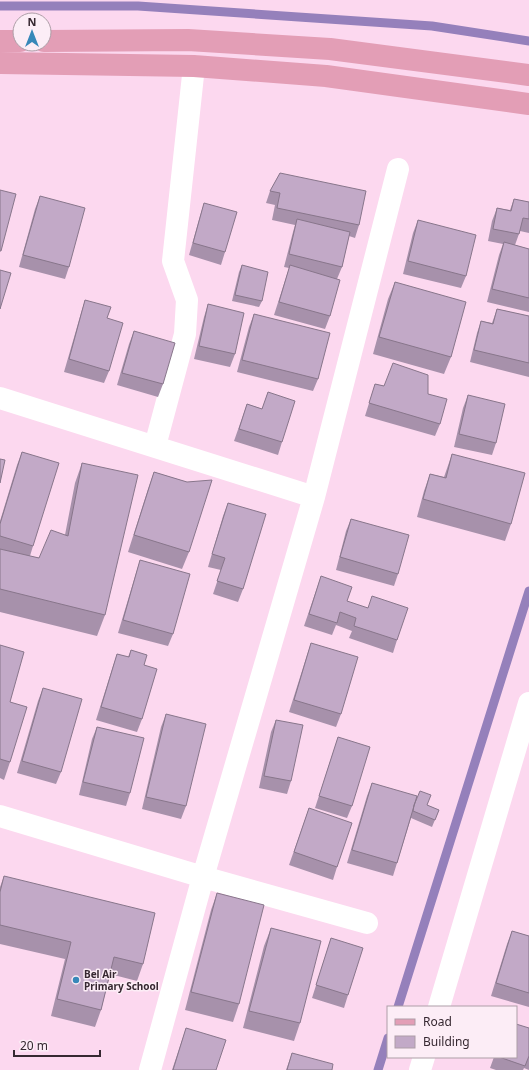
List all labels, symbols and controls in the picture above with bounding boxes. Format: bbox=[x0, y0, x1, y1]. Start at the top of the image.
north arrow bbox=[12, 12, 52, 52]
text: N bbox=[28, 14, 36, 29]
place label: Bel Air Primary School bbox=[84, 967, 159, 993]
marker: Bel Air Primary School bbox=[71, 975, 81, 985]
legend bbox=[387, 1006, 517, 1058]
text: Road bbox=[423, 1013, 452, 1030]
scale bar bbox=[14, 1032, 100, 1058]
text: Building bbox=[423, 1033, 470, 1050]
text: 20 m bbox=[20, 1037, 48, 1054]

